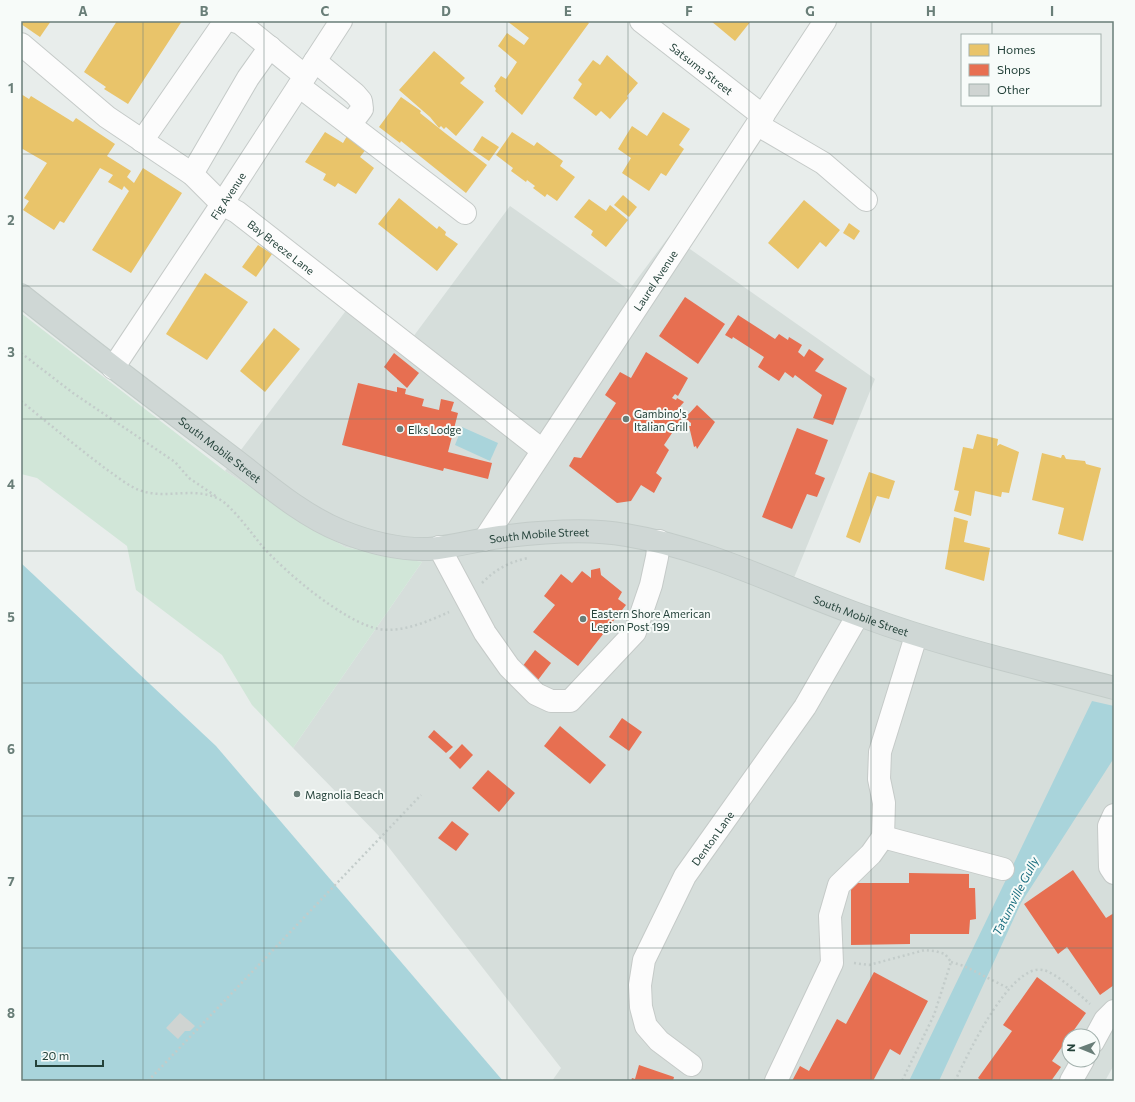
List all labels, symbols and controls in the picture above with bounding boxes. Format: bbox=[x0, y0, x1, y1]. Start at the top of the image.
text: A bbox=[78, 3, 88, 19]
text: B bbox=[200, 3, 209, 19]
text: C bbox=[321, 3, 330, 19]
text: D bbox=[441, 3, 451, 19]
text: E bbox=[564, 3, 572, 19]
text: F bbox=[685, 3, 693, 19]
text: G bbox=[805, 3, 815, 19]
text: H bbox=[926, 3, 936, 19]
text: I bbox=[1050, 3, 1054, 19]
legend bbox=[961, 34, 1101, 106]
street label: Satsuma Street bbox=[668, 40, 736, 97]
text: Homes bbox=[997, 42, 1035, 56]
text: Shops bbox=[997, 62, 1031, 76]
text: 1 bbox=[8, 80, 14, 96]
text: Other bbox=[997, 82, 1030, 96]
street label: Fig Avenue bbox=[207, 169, 248, 222]
text: 2 bbox=[7, 212, 15, 228]
street label: Bay Breeze Lane bbox=[246, 217, 318, 277]
street label: Laurel Avenue bbox=[630, 247, 679, 313]
text: 3 bbox=[7, 344, 15, 360]
place label: Gambino's Italian Grill bbox=[634, 407, 688, 433]
street label: South Mobile Street bbox=[177, 413, 265, 485]
marker: Gambino's Italian Grill bbox=[621, 414, 631, 424]
place label: Elks Lodge bbox=[408, 423, 461, 436]
marker: Elks Lodge bbox=[395, 424, 405, 434]
text: 4 bbox=[7, 476, 15, 492]
street label: South Mobile Street bbox=[488, 525, 590, 545]
street label: South Mobile Street bbox=[812, 592, 911, 638]
place label: Eastern Shore American Legion Post 199 bbox=[591, 607, 710, 633]
text: 5 bbox=[7, 609, 15, 625]
marker: Eastern Shore American Legion Post 199 bbox=[578, 614, 588, 624]
text: 6 bbox=[7, 741, 15, 757]
place label: Magnolia Beach bbox=[305, 788, 384, 801]
marker: Magnolia Beach bbox=[292, 789, 302, 799]
street label: Denton Lane bbox=[688, 808, 736, 868]
water label: Tatumville Gully bbox=[989, 854, 1041, 938]
text: 7 bbox=[7, 873, 15, 889]
text: 8 bbox=[7, 1005, 15, 1021]
north arrow bbox=[1061, 1028, 1101, 1068]
scale bar bbox=[36, 1042, 103, 1068]
text: N bbox=[1064, 1044, 1077, 1052]
text: 20 m bbox=[42, 1048, 69, 1062]

